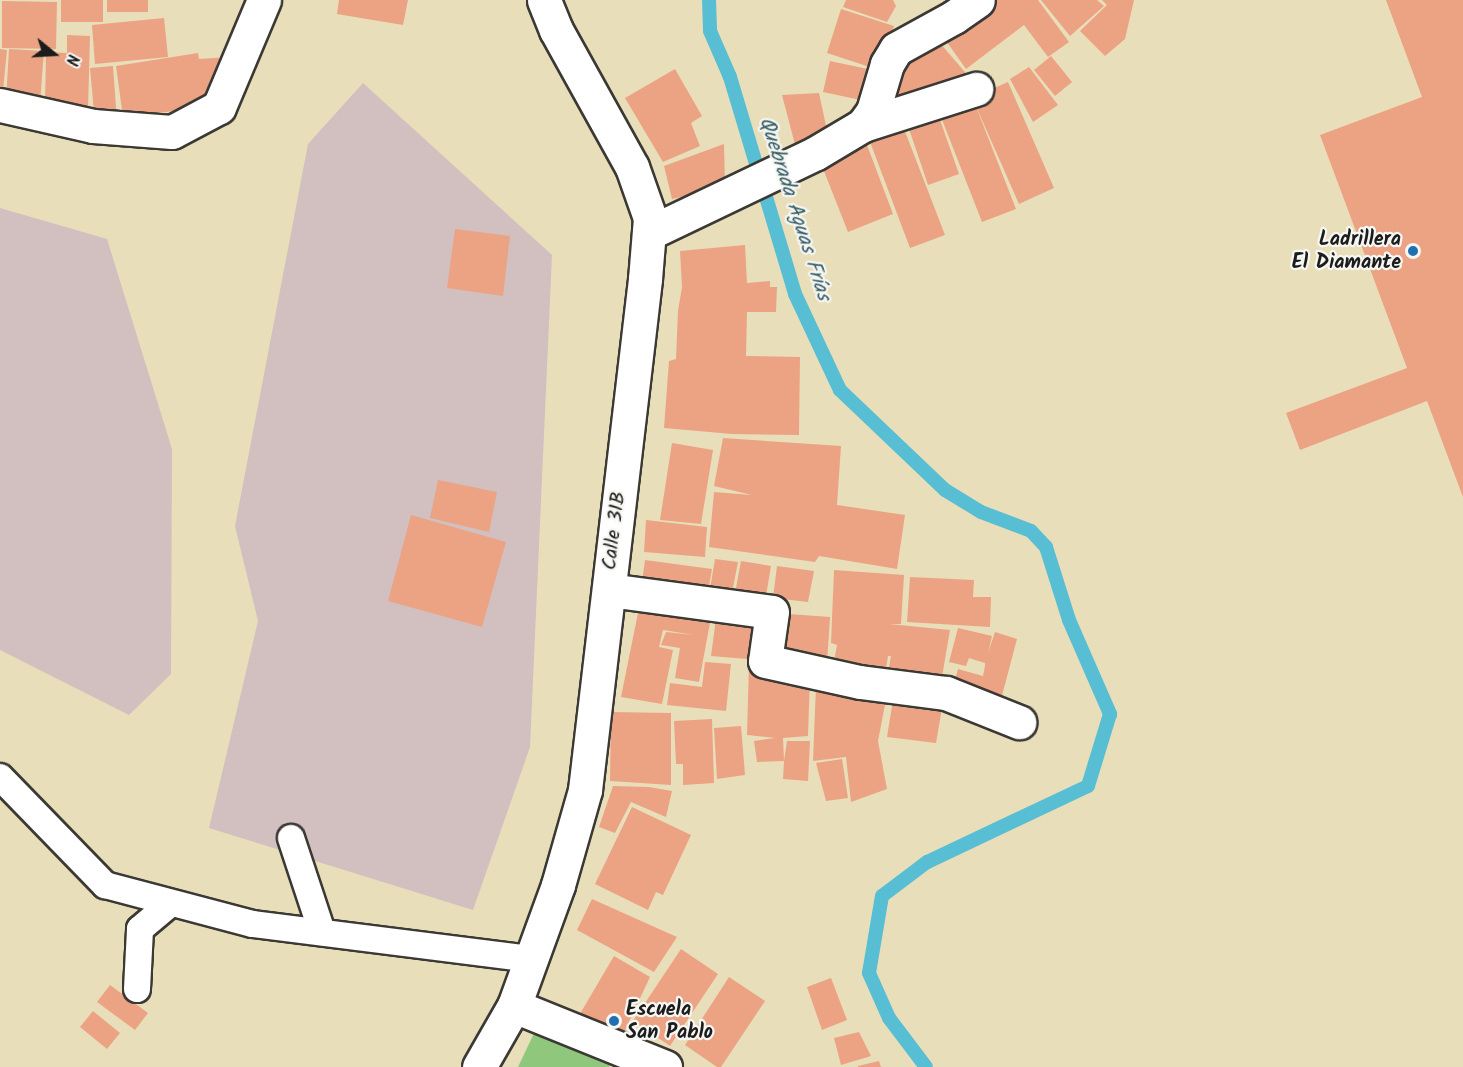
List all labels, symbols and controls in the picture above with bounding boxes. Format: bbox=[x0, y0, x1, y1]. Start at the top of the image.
north arrow bbox=[24, 24, 84, 84]
text: N bbox=[58, 51, 85, 68]
water label: Quebrada Aguas Frías bbox=[752, 114, 836, 304]
place label: Ladrillera El Diamante bbox=[1292, 228, 1401, 275]
marker: Ladrillera El Diamante bbox=[1406, 244, 1420, 258]
street label: Calle 31B bbox=[598, 491, 632, 571]
place label: Escuela San Pablo bbox=[626, 998, 713, 1045]
marker: Escuela San Pablo bbox=[607, 1014, 621, 1028]

